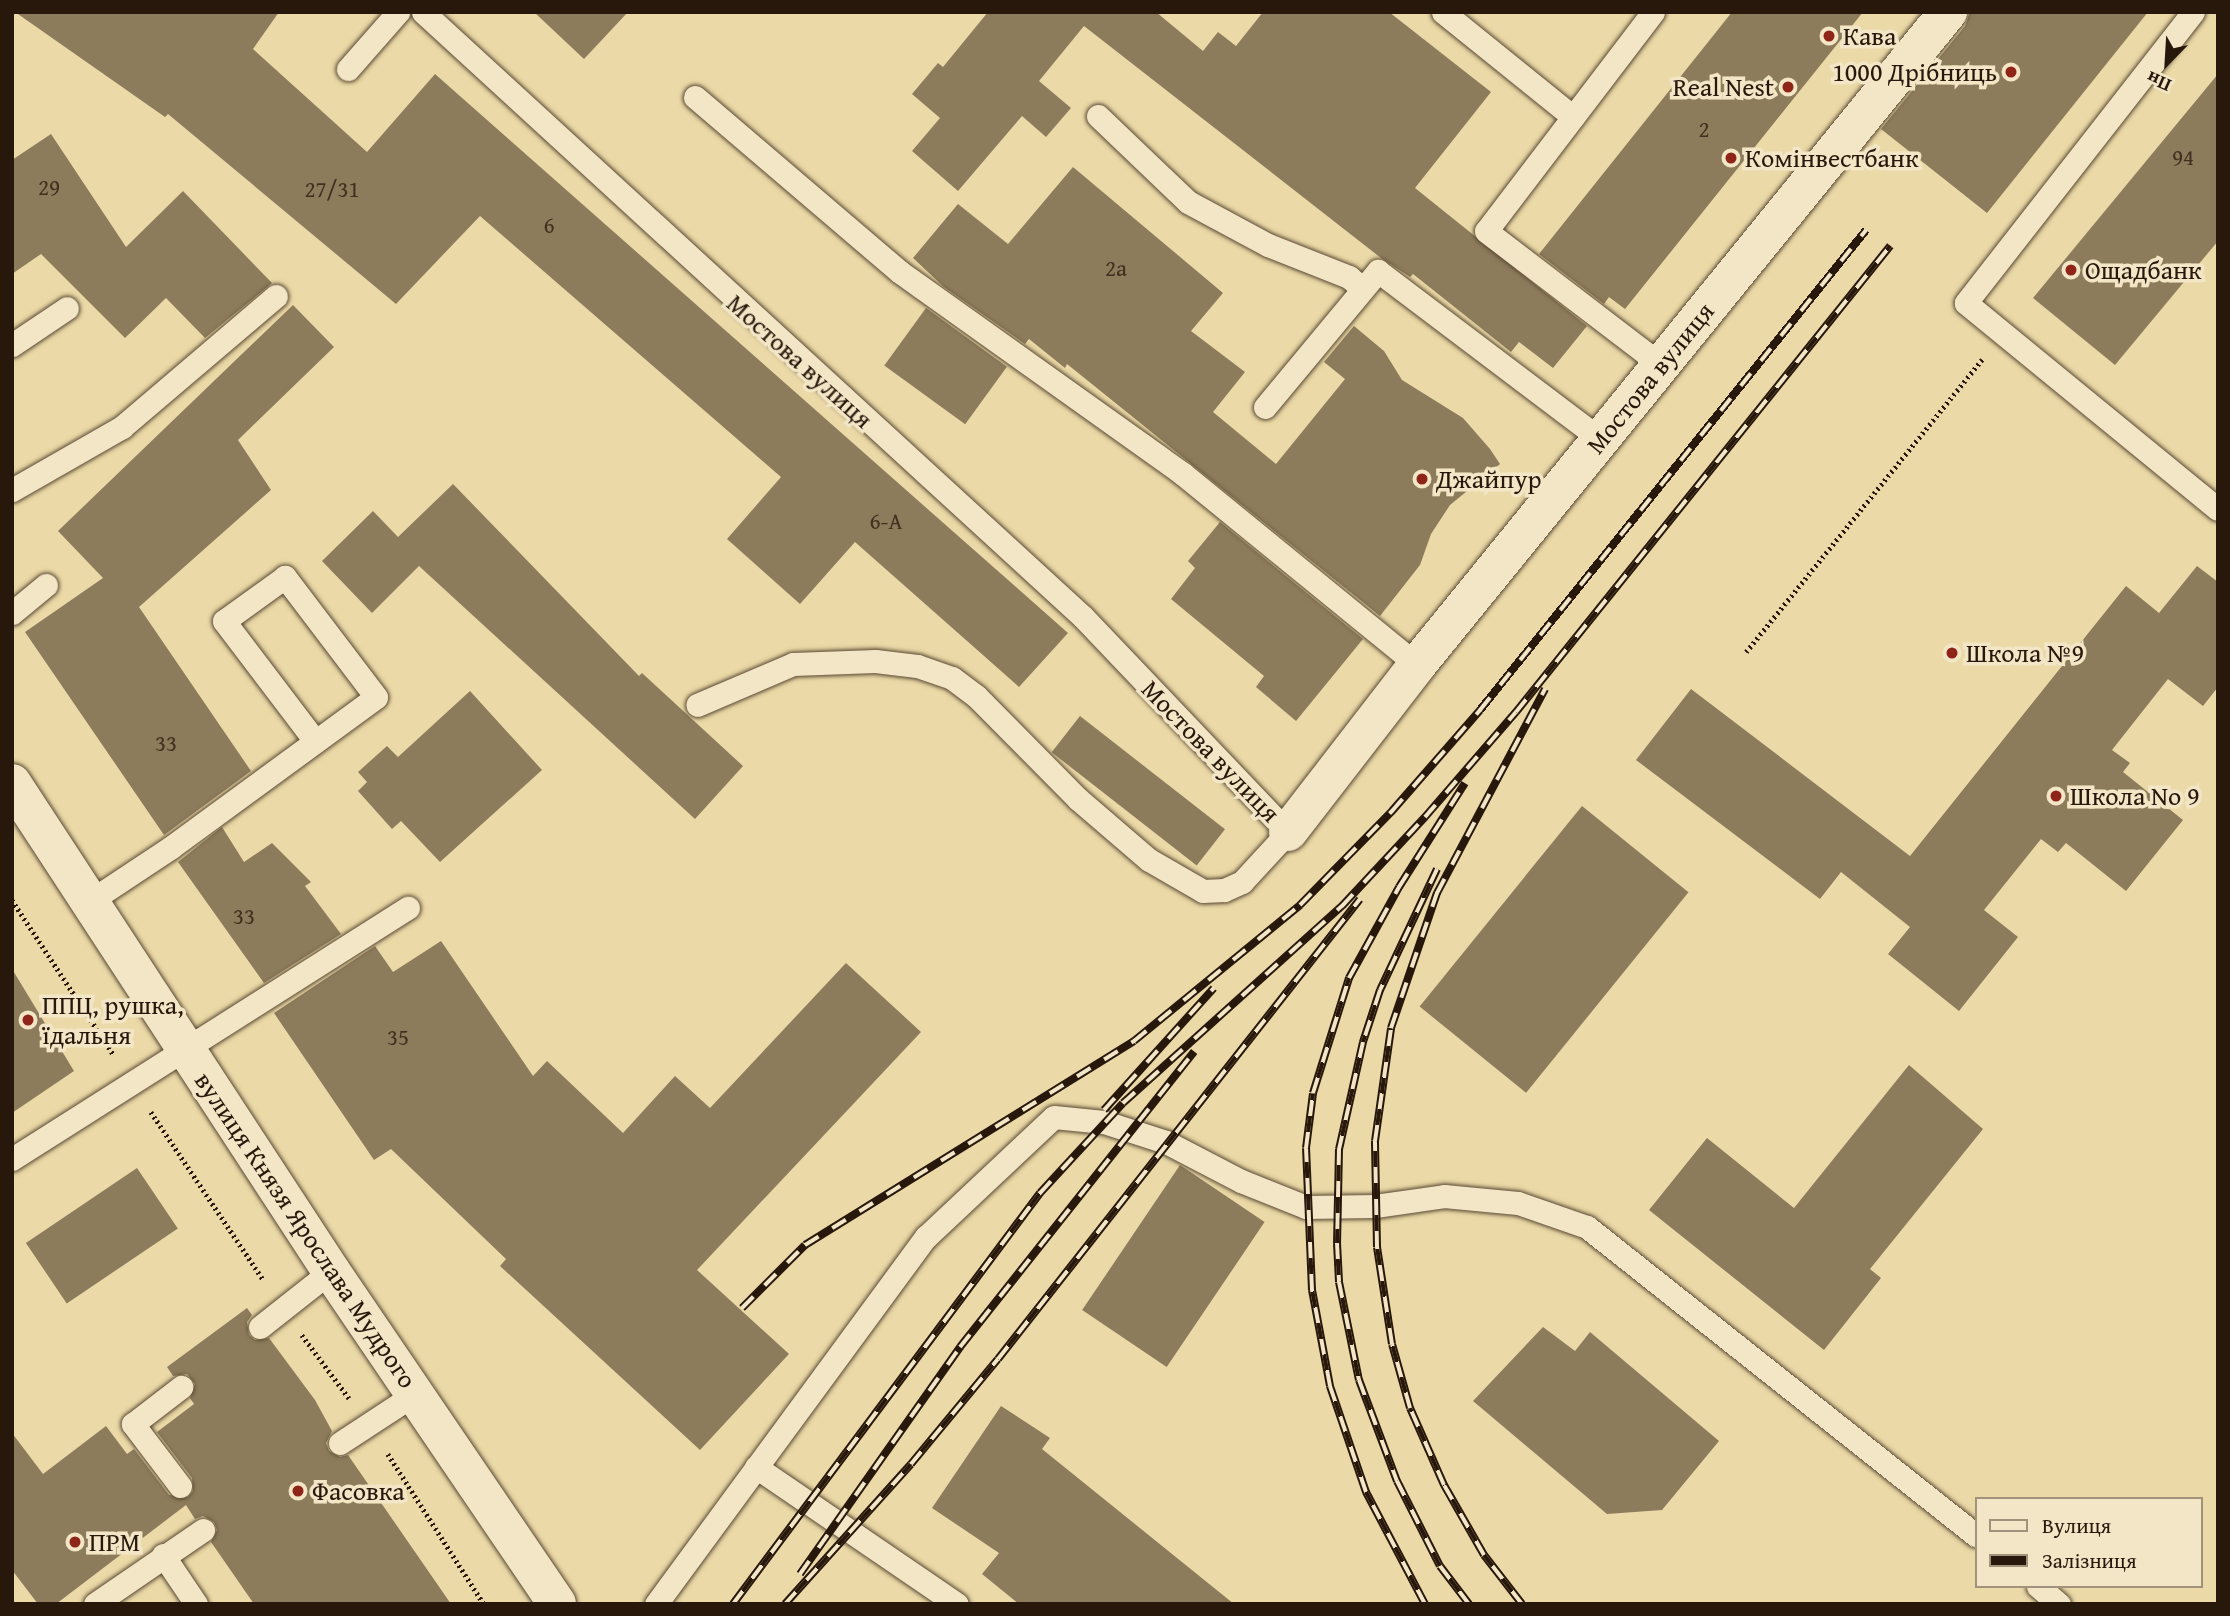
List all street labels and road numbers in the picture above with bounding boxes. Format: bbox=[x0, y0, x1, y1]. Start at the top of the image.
street label: Мостова вулиця bbox=[721, 287, 879, 435]
street label: Мостова вулиця bbox=[1580, 296, 1720, 460]
street label: Мостова вулиця bbox=[1135, 673, 1287, 829]
street label: вулиця Князя Ярослава Мудрого bbox=[188, 1066, 424, 1394]

